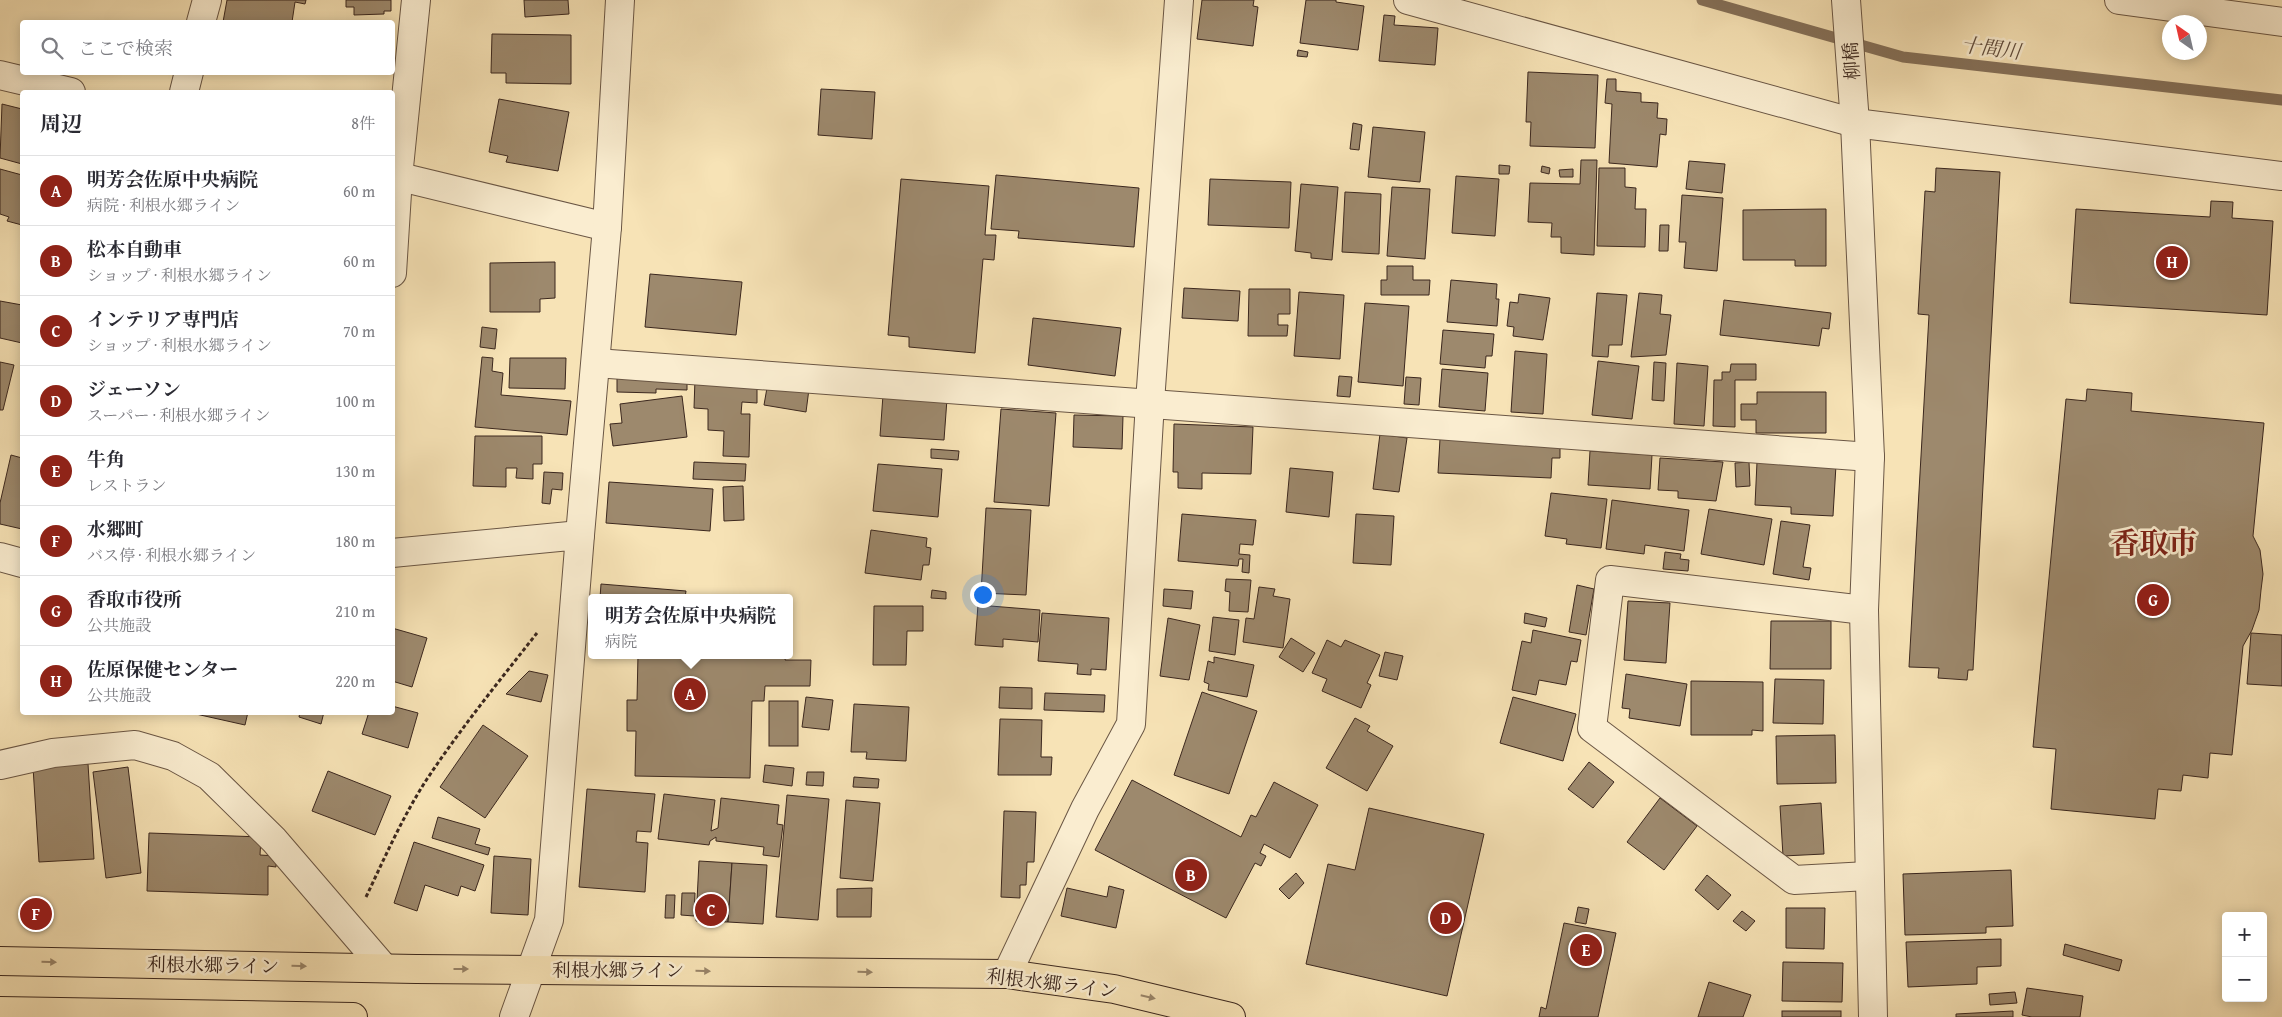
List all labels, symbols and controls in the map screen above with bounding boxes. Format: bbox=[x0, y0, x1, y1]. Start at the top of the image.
north arrow bbox=[2162, 15, 2207, 60]
search box bbox=[20, 20, 395, 75]
water label: 十間川 bbox=[1960, 29, 2025, 66]
icon: search bbox=[38, 34, 66, 62]
text: ここで検索 bbox=[78, 34, 173, 62]
street label: 柳橋 bbox=[1836, 41, 1866, 81]
text: 周辺 bbox=[40, 108, 82, 139]
text: 8件 bbox=[351, 111, 375, 135]
text: 明芳会佐原中央病院 bbox=[87, 165, 258, 193]
text: A bbox=[51, 179, 61, 203]
text: 60 m bbox=[343, 179, 375, 203]
text: 病院 · 利根水郷ライン bbox=[87, 193, 240, 217]
text: 松本自動車 bbox=[87, 235, 182, 263]
pin: H bbox=[2156, 243, 2188, 281]
text: B bbox=[51, 249, 61, 273]
text: 60 m bbox=[343, 249, 375, 273]
text: ショップ · 利根水郷ライン bbox=[87, 263, 272, 287]
text: インテリア専門店 bbox=[87, 305, 239, 333]
text: C bbox=[51, 319, 61, 343]
text: 70 m bbox=[343, 319, 375, 343]
text: ショップ · 利根水郷ライン bbox=[87, 333, 272, 357]
text: ジェーソン bbox=[87, 375, 181, 403]
text: D bbox=[51, 389, 61, 413]
text: 100 m bbox=[335, 389, 375, 413]
text: スーパー · 利根水郷ライン bbox=[87, 403, 271, 427]
text: 牛角 bbox=[87, 445, 125, 473]
text: E bbox=[52, 459, 60, 483]
text: 130 m bbox=[335, 459, 375, 483]
text: レストラン bbox=[87, 473, 167, 497]
text: 水郷町 bbox=[87, 515, 144, 543]
district label: 香取市 bbox=[2110, 521, 2198, 564]
text: F bbox=[52, 529, 60, 553]
text: 180 m bbox=[335, 529, 375, 553]
text: バス停 · 利根水郷ライン bbox=[87, 543, 256, 567]
pin: G bbox=[2137, 581, 2169, 619]
your location bbox=[970, 582, 996, 608]
text: 香取市役所 bbox=[87, 585, 182, 613]
popup bbox=[588, 594, 793, 659]
text: G bbox=[51, 599, 61, 623]
text: 210 m bbox=[335, 599, 375, 623]
text: 明芳会佐原中央病院 bbox=[605, 601, 776, 629]
text: 公共施設 bbox=[87, 613, 151, 637]
text: 病院 bbox=[605, 629, 637, 653]
text: 佐原保健センター bbox=[87, 655, 238, 683]
text: H bbox=[50, 669, 62, 693]
text: 220 m bbox=[335, 669, 375, 693]
pin: A bbox=[674, 675, 706, 713]
text: 公共施設 bbox=[87, 683, 151, 707]
pin: B bbox=[1175, 856, 1207, 894]
pin: C bbox=[695, 891, 727, 929]
pin: F bbox=[20, 895, 52, 933]
pin: D bbox=[1430, 899, 1462, 937]
map controls bbox=[2222, 912, 2267, 1002]
button: + bbox=[2222, 912, 2267, 957]
pin: E bbox=[1570, 931, 1602, 969]
street label: 利根水郷ライン bbox=[147, 950, 279, 980]
street label: 利根水郷ライン bbox=[552, 956, 684, 984]
button: − bbox=[2222, 957, 2267, 1002]
one-way arrow bbox=[41, 958, 57, 966]
street label: 利根水郷ライン bbox=[985, 961, 1119, 1005]
one-way arrow bbox=[291, 962, 307, 970]
one-way arrow bbox=[453, 965, 469, 973]
one-way arrow bbox=[695, 967, 711, 975]
one-way arrow bbox=[858, 968, 874, 976]
one-way arrow bbox=[1141, 994, 1156, 1002]

